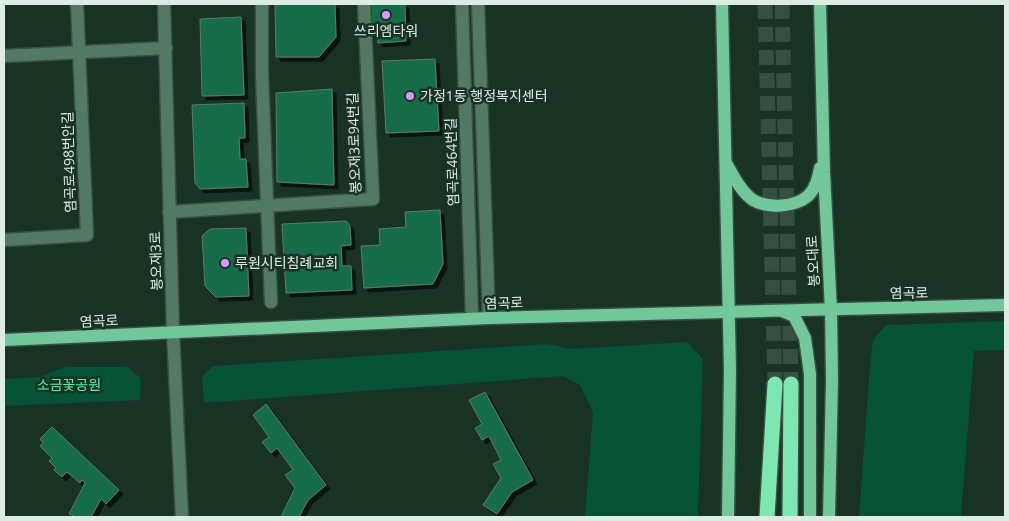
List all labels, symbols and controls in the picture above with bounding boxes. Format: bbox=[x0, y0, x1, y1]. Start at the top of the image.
marker: 쓰리엠타워 bbox=[380, 9, 392, 21]
place label: 쓰리엠타워 bbox=[354, 21, 418, 40]
place label: 가정1동 행정복지센터 bbox=[420, 86, 548, 105]
marker: 가정1동 행정복지센터 bbox=[404, 90, 416, 102]
street label: 봉오재3로94번길 bbox=[342, 92, 365, 194]
street label: 염곡로498번안길 bbox=[57, 111, 80, 213]
street label: 염곡로464번길 bbox=[440, 118, 463, 207]
street label: 봉오재3로 bbox=[145, 231, 166, 291]
street label: 봉오대로 bbox=[802, 235, 823, 287]
place label: 루원시티침례교회 bbox=[235, 253, 338, 272]
marker: 루원시티침례교회 bbox=[219, 257, 231, 269]
street label: 염곡로 bbox=[890, 283, 929, 302]
street label: 염곡로 bbox=[484, 292, 524, 313]
street label: 염곡로 bbox=[79, 310, 119, 331]
park label: 소금꽃공원 bbox=[37, 375, 101, 394]

